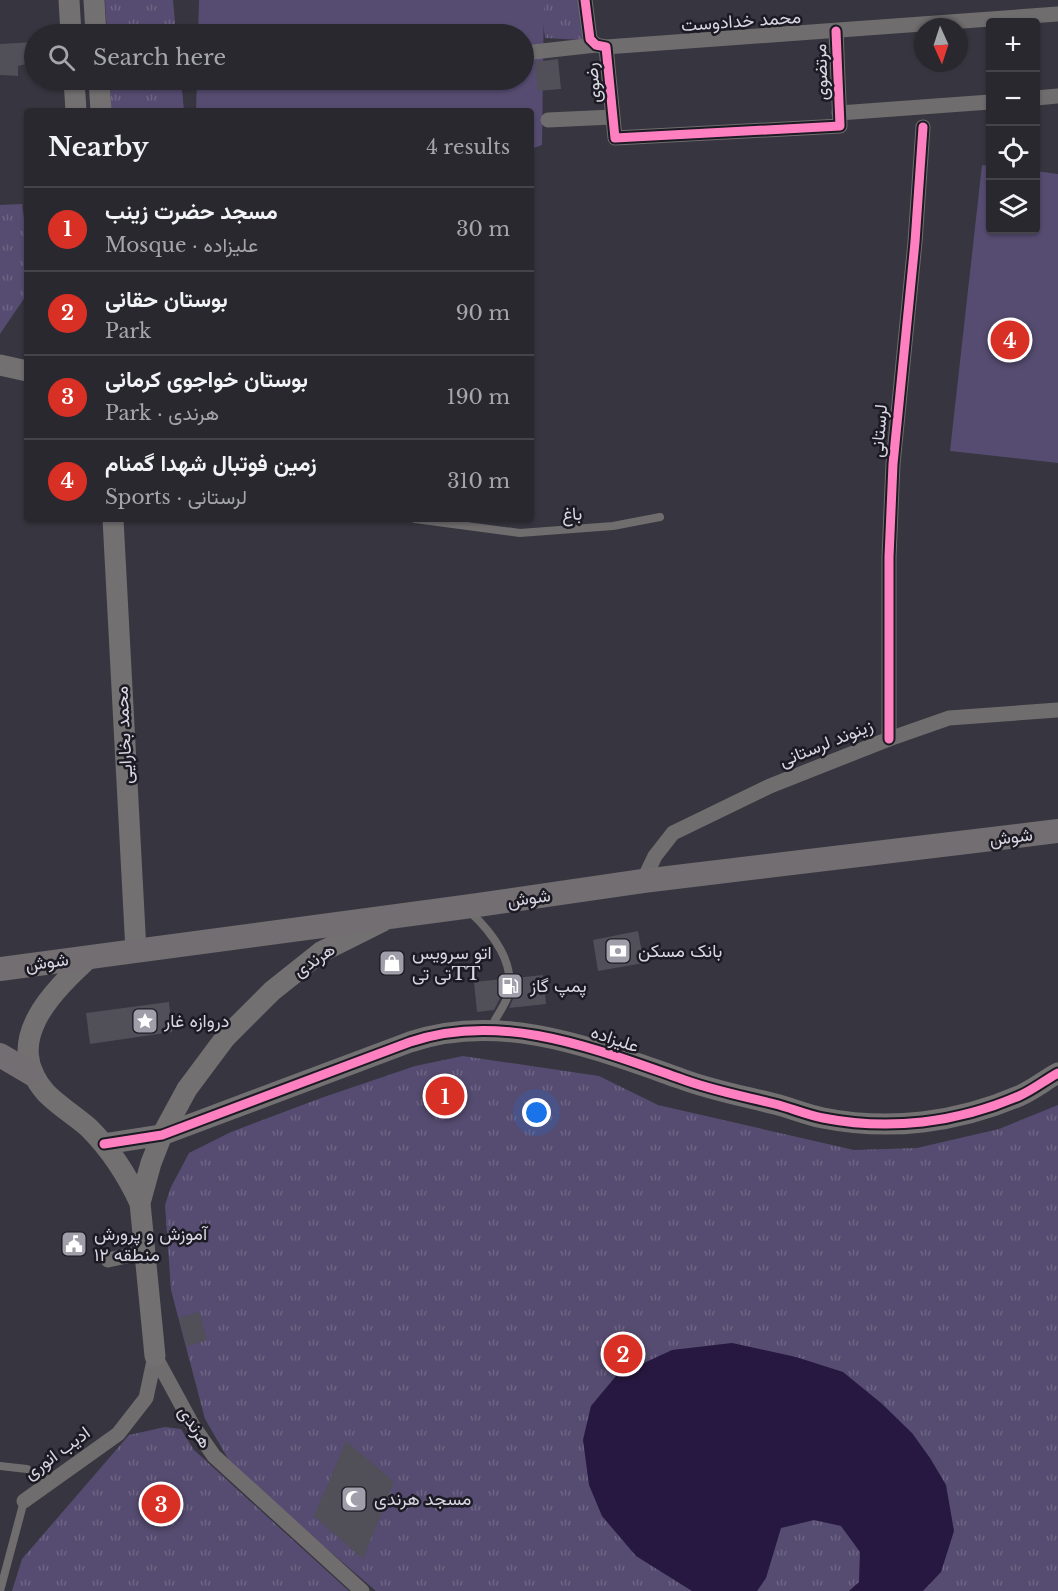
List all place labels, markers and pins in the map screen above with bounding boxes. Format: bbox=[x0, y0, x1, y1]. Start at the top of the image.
pin: 4 bbox=[990, 318, 1030, 362]
bank icon: بانک مسکن bbox=[603, 936, 633, 966]
place label: بانک مسکن bbox=[638, 940, 722, 962]
place label: اتو سرویس تی تیTT bbox=[412, 942, 492, 985]
shop icon: اتو سرویس تی تیTT bbox=[377, 948, 407, 978]
fuel station icon: پمپ گاز bbox=[495, 971, 525, 1001]
place label: پمپ گاز bbox=[529, 975, 587, 998]
place icon: دروازه غار bbox=[130, 1006, 160, 1036]
place label: دروازه غار bbox=[163, 1010, 229, 1032]
pin: 1 bbox=[426, 1074, 464, 1118]
place label: آموزش و پرورش منطقه ۱۲ bbox=[94, 1223, 209, 1266]
public building icon: آموزش و پرورش منطقه ۱۲ bbox=[59, 1229, 89, 1259]
pin: 2 bbox=[604, 1332, 642, 1376]
pin: 3 bbox=[142, 1482, 180, 1526]
mosque icon: مسجد هرندی bbox=[339, 1484, 369, 1514]
place label: مسجد هرندی bbox=[374, 1488, 471, 1510]

